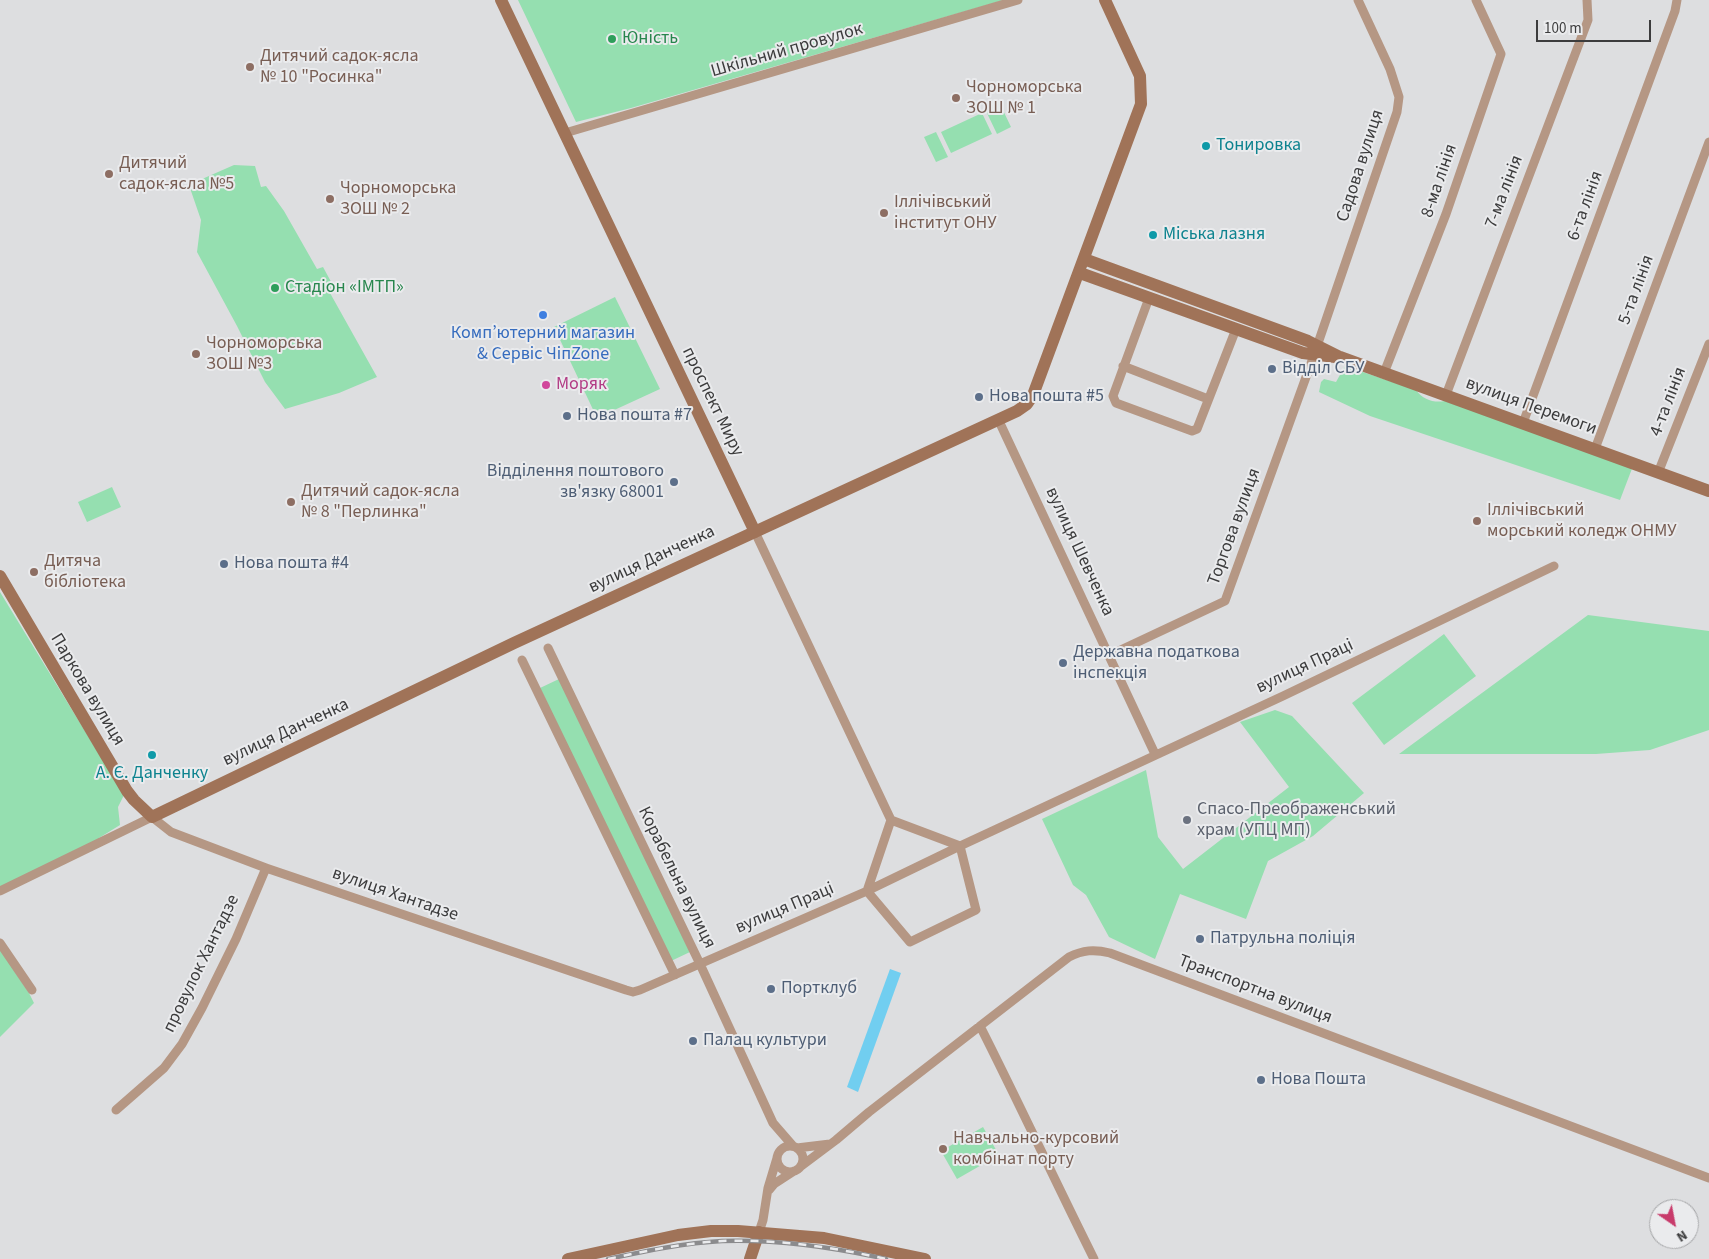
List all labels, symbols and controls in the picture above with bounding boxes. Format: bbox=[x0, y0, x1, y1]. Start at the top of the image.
scale bar bbox=[1539, 10, 1654, 42]
text: 100 m bbox=[1544, 18, 1582, 39]
street label: Шкільний провулок bbox=[709, 19, 865, 83]
place label: Юність bbox=[622, 28, 678, 50]
marker: Юність bbox=[606, 33, 618, 45]
place label: Дитячий садок-ясла № 10 "Росинка" bbox=[260, 46, 419, 88]
marker: Дитячий садок-ясла № 10 "Росинка" bbox=[244, 61, 256, 73]
place label: Чорноморська ЗОШ № 1 bbox=[966, 77, 1082, 120]
marker: Чорноморська ЗОШ № 1 bbox=[950, 92, 962, 104]
street label: Садова вулиця bbox=[1333, 107, 1389, 225]
place label: Тонировка bbox=[1216, 135, 1301, 157]
marker: Тонировка bbox=[1200, 140, 1212, 152]
street label: 8-ма лінія bbox=[1417, 141, 1463, 221]
street label: 7-ма лінія bbox=[1481, 152, 1529, 232]
place label: Дитячий садок-ясла №5 bbox=[119, 153, 234, 195]
marker: Дитячий садок-ясла №5 bbox=[103, 168, 115, 180]
street label: 6-та лінія bbox=[1563, 168, 1609, 244]
place label: Чорноморська ЗОШ № 2 bbox=[340, 178, 456, 220]
place label: Іллічівський інститут ОНУ bbox=[894, 192, 997, 234]
marker: Чорноморська ЗОШ № 2 bbox=[324, 193, 336, 205]
marker: Іллічівський інститут ОНУ bbox=[878, 207, 890, 219]
place label: Міська лазня bbox=[1163, 224, 1265, 246]
marker: Міська лазня bbox=[1147, 229, 1159, 241]
street label: 5-та лінія bbox=[1614, 252, 1660, 328]
place label: Стадіон «ІМТП» bbox=[285, 277, 404, 299]
marker: Стадіон «ІМТП» bbox=[269, 282, 281, 294]
marker: Комп’ютерний магазин & Сервіс ЧіпZone bbox=[537, 309, 549, 321]
place label: Комп’ютерний магазин & Сервіс ЧіпZone bbox=[451, 323, 635, 366]
place label: Чорноморська ЗОШ №3 bbox=[206, 333, 322, 376]
street label: проспект Миру bbox=[676, 344, 748, 460]
marker: Чорноморська ЗОШ №3 bbox=[190, 348, 202, 360]
place label: Відділ СБУ bbox=[1282, 358, 1364, 380]
marker: Відділ СБУ bbox=[1266, 363, 1278, 375]
street label: 4-та лінія bbox=[1646, 364, 1692, 440]
street label: вулиця Перемоги bbox=[1462, 373, 1600, 441]
place label: Моряк bbox=[556, 374, 607, 396]
marker: Моряк bbox=[540, 379, 552, 391]
place label: Нова пошта #5 bbox=[989, 386, 1104, 408]
marker: Нова пошта #5 bbox=[973, 391, 985, 403]
place label: Нова пошта #7 bbox=[577, 405, 692, 427]
marker: Нова пошта #7 bbox=[561, 410, 573, 422]
place label: Відділення поштового зв'язку 68001 bbox=[487, 461, 664, 504]
street label: Торгова вулиця bbox=[1204, 466, 1266, 588]
marker: Відділення поштового зв'язку 68001 bbox=[668, 476, 680, 488]
place label: Дитячий садок-ясла № 8 "Перлинка" bbox=[301, 481, 460, 524]
street label: вулиця Шевченка bbox=[1040, 484, 1118, 620]
marker: Дитячий садок-ясла № 8 "Перлинка" bbox=[285, 496, 297, 508]
place label: Іллічівський морський коледж ОНМУ bbox=[1487, 500, 1677, 542]
marker: Іллічівський морський коледж ОНМУ bbox=[1471, 515, 1483, 527]
street label: вулиця Данченка bbox=[585, 521, 719, 599]
place label: Дитяча бібліотека bbox=[44, 551, 126, 594]
place label: Нова пошта #4 bbox=[234, 553, 349, 575]
marker: Нова пошта #4 bbox=[218, 558, 230, 570]
marker: Дитяча бібліотека bbox=[28, 566, 40, 578]
street label: Паркова вулиця bbox=[45, 630, 129, 750]
street label: вулиця Праці bbox=[1253, 635, 1357, 699]
place label: Державна податкова інспекція bbox=[1073, 642, 1240, 684]
marker: Державна податкова інспекція bbox=[1057, 657, 1069, 669]
street label: вулиця Данченка bbox=[219, 694, 353, 772]
marker: А. Є. Данченку bbox=[146, 749, 158, 761]
place label: А. Є. Данченку bbox=[96, 763, 208, 785]
place label: Спасо-Преображенський храм (УПЦ МП) bbox=[1197, 799, 1396, 842]
street label: Корабельна вулиця bbox=[632, 804, 720, 952]
marker: Спасо-Преображенський храм (УПЦ МП) bbox=[1181, 814, 1193, 826]
street label: вулиця Хантадзе bbox=[329, 863, 461, 927]
street label: вулиця Праці bbox=[733, 879, 837, 939]
street label: провулок Хантадзе bbox=[159, 891, 245, 1037]
place label: Патрульна поліція bbox=[1210, 928, 1356, 950]
marker: Патрульна поліція bbox=[1194, 933, 1206, 945]
street label: Транспортна вулиця bbox=[1175, 951, 1335, 1029]
place label: Портклуб bbox=[781, 978, 857, 1000]
marker: Портклуб bbox=[765, 983, 777, 995]
place label: Палац культури bbox=[703, 1030, 827, 1052]
marker: Палац культури bbox=[687, 1035, 699, 1047]
place label: Нова Пошта bbox=[1271, 1069, 1366, 1091]
marker: Нова Пошта bbox=[1255, 1074, 1267, 1086]
place label: Навчально-курсовий комбінат порту bbox=[953, 1128, 1119, 1170]
marker: Навчально-курсовий комбінат порту bbox=[937, 1143, 949, 1155]
north arrow bbox=[1649, 1199, 1699, 1249]
text: N bbox=[1672, 1225, 1691, 1247]

